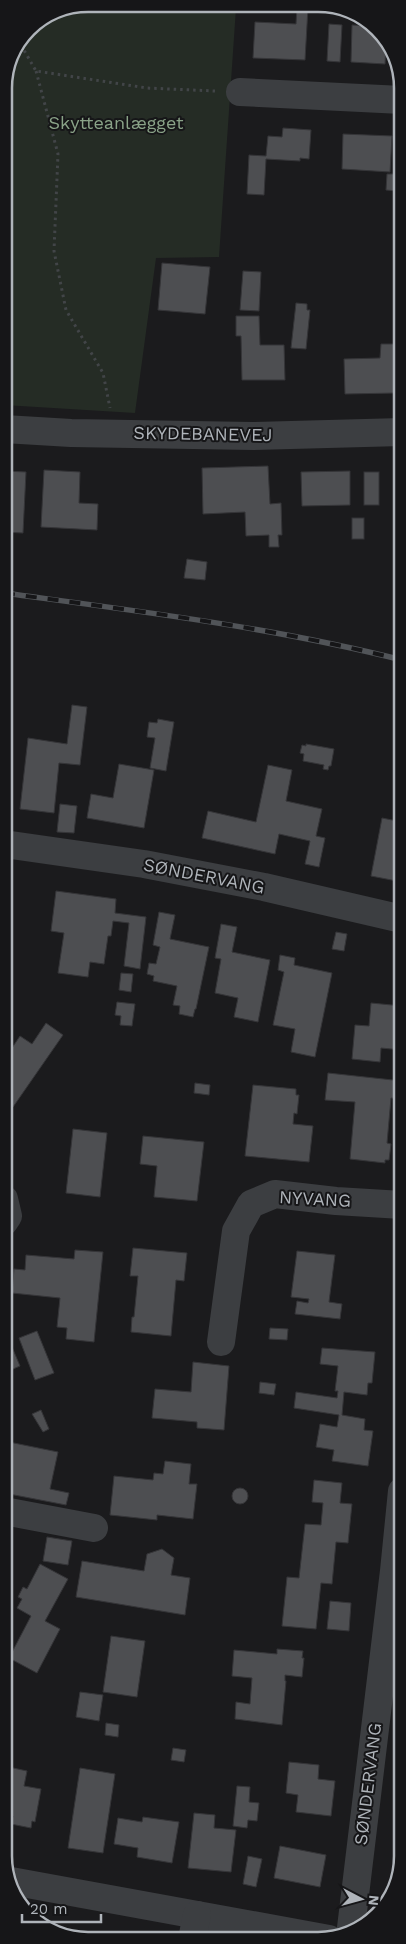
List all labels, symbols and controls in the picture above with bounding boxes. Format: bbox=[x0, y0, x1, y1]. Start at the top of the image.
park label: Skytteanlægget bbox=[48, 112, 184, 133]
street label: SKYDEBANEVEJ bbox=[133, 422, 273, 445]
street label: SØNDERVANG bbox=[142, 853, 267, 898]
street label: NYVANG bbox=[278, 1186, 352, 1211]
street label: SØNDERVANG bbox=[350, 1722, 385, 1846]
north arrow bbox=[336, 1874, 386, 1924]
scale bar bbox=[22, 1892, 101, 1924]
text: N bbox=[365, 1894, 382, 1906]
text: 20 m bbox=[30, 1900, 68, 1918]

